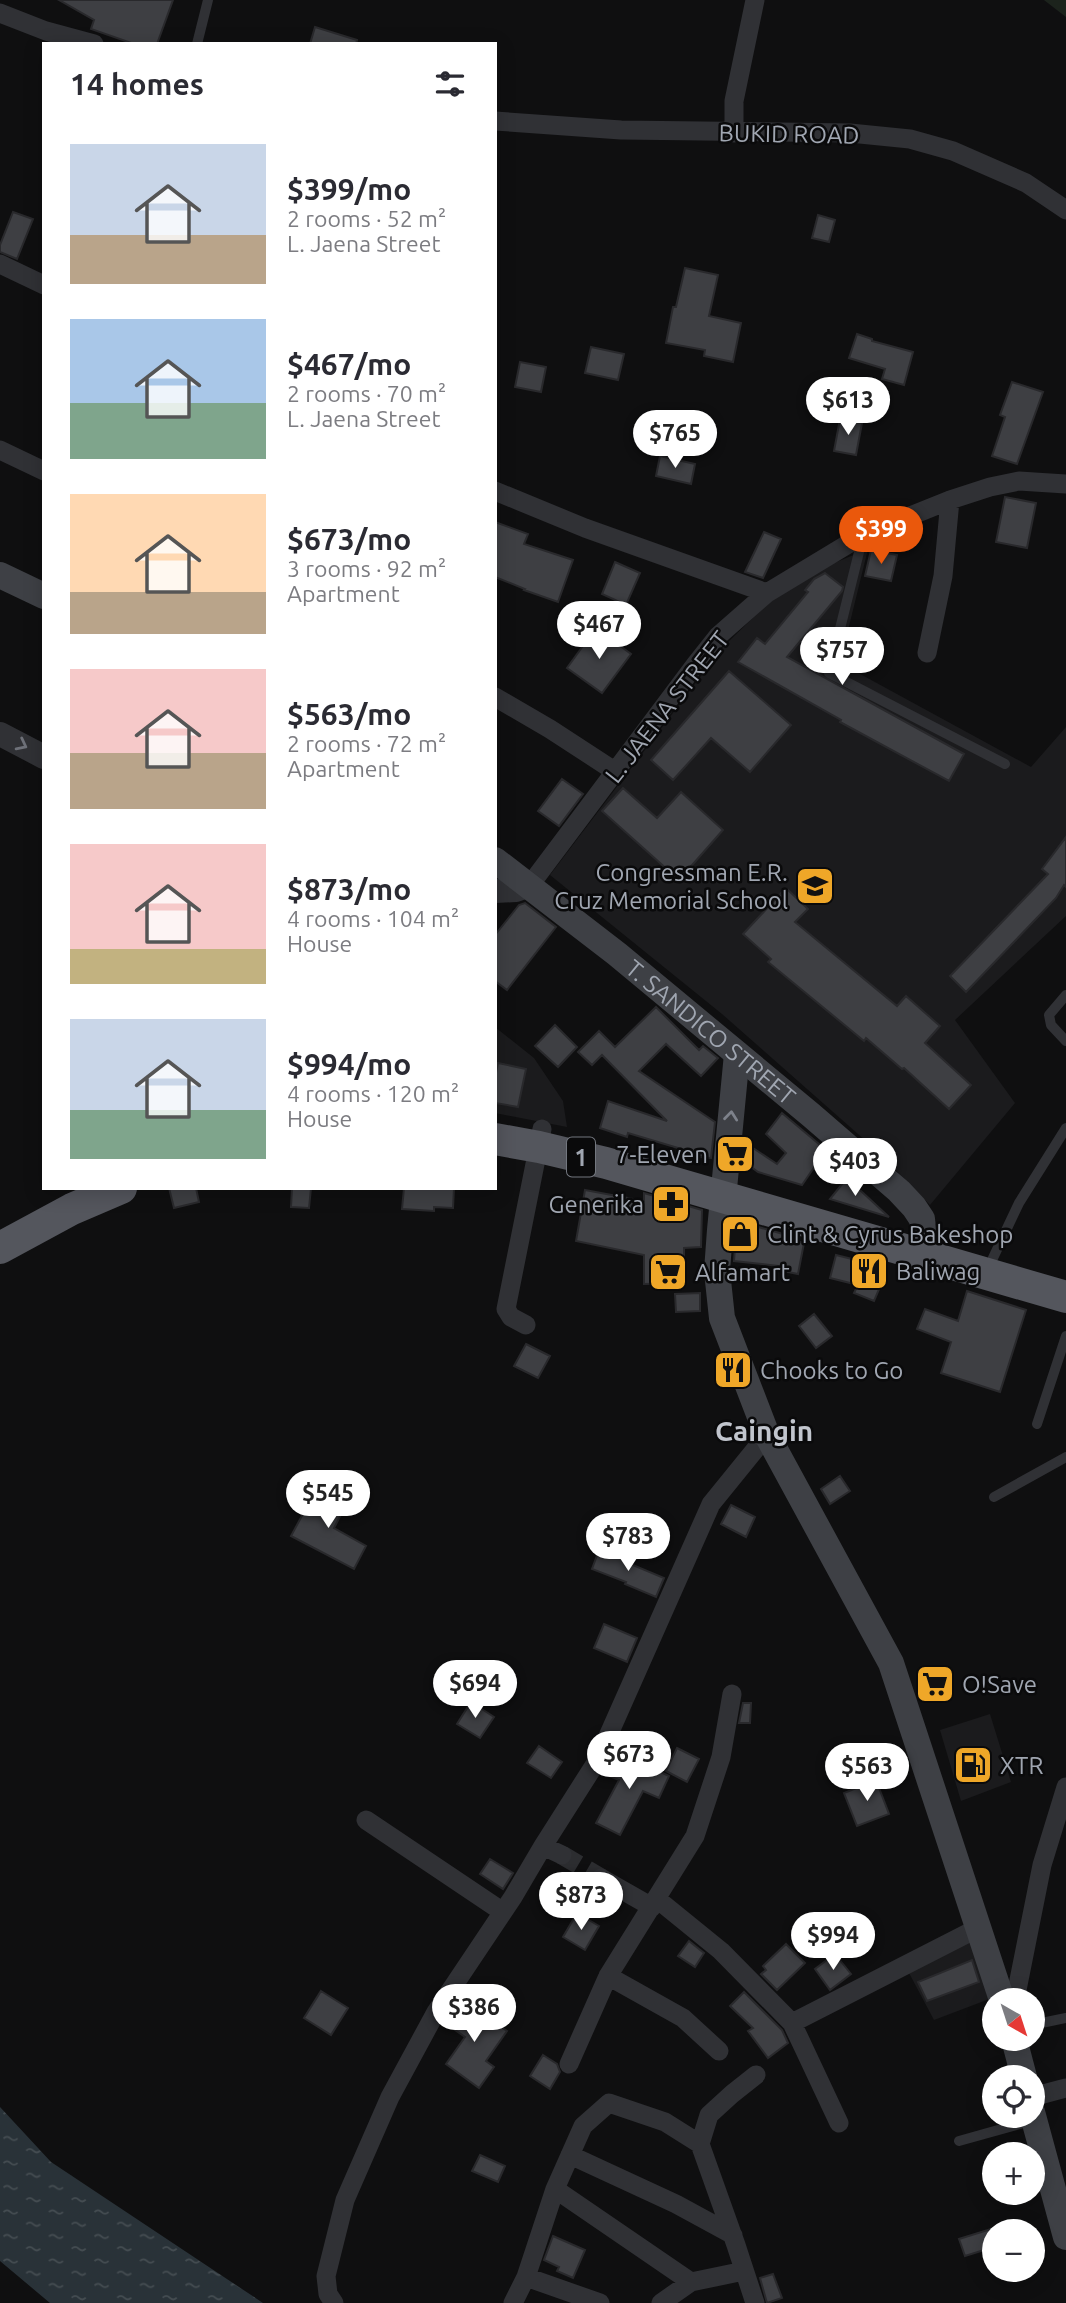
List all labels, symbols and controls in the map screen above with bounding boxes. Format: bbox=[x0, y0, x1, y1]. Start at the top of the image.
icon: filters bbox=[431, 65, 469, 103]
text: 14 homes bbox=[70, 67, 204, 101]
street label: BUKID ROAD bbox=[718, 119, 860, 149]
icon: home bbox=[126, 172, 210, 256]
text: $399/mo bbox=[287, 172, 411, 206]
text: 2 rooms · 52 m² bbox=[287, 206, 446, 231]
text: L. Jaena Street bbox=[287, 231, 440, 256]
icon: home bbox=[126, 347, 210, 431]
text: $467/mo bbox=[287, 347, 411, 381]
pin: $613 bbox=[807, 378, 889, 437]
text: 2 rooms · 70 m² bbox=[287, 381, 446, 406]
text: $613 bbox=[822, 387, 874, 412]
text: L. Jaena Street bbox=[287, 406, 440, 431]
pin: $765 bbox=[634, 410, 716, 470]
text: $765 bbox=[649, 420, 701, 445]
pin: $399 bbox=[840, 506, 922, 566]
text: $399 bbox=[855, 516, 907, 541]
icon: home bbox=[126, 522, 210, 606]
text: $673/mo bbox=[287, 522, 411, 556]
text: 3 rooms · 92 m² bbox=[287, 556, 446, 581]
text: Apartment bbox=[287, 581, 400, 606]
pin: $467 bbox=[558, 602, 640, 661]
text: $467 bbox=[573, 611, 625, 636]
street label: L. JAENA STREET bbox=[600, 626, 734, 788]
pin: $757 bbox=[801, 628, 883, 687]
text: $757 bbox=[816, 637, 868, 662]
icon: home bbox=[126, 697, 210, 781]
text: $563/mo bbox=[287, 697, 411, 731]
text: 2 rooms · 72 m² bbox=[287, 731, 446, 756]
one-way arrow bbox=[15, 737, 27, 751]
text: Apartment bbox=[287, 756, 400, 781]
place label: Congressman E.R. Cruz Memorial School bbox=[554, 859, 788, 914]
school or university icon: Congressman E.R. Cruz Memorial School bbox=[794, 865, 836, 907]
icon: home bbox=[126, 872, 210, 956]
text: $873/mo bbox=[287, 872, 411, 906]
text: 4 rooms · 104 m² bbox=[287, 906, 459, 931]
text: House bbox=[287, 931, 352, 956]
street label: T. SANDICO STREET bbox=[621, 954, 801, 1110]
icon: home bbox=[126, 1047, 210, 1131]
text: $994/mo bbox=[287, 1047, 411, 1081]
text: 4 rooms · 120 m² bbox=[287, 1081, 459, 1106]
text: House bbox=[287, 1106, 352, 1131]
one-way arrow bbox=[723, 1110, 738, 1122]
supermarket icon: 7-Eleven bbox=[714, 1133, 756, 1175]
road number: 1 bbox=[567, 1138, 595, 1176]
pin: $403 bbox=[814, 1138, 896, 1198]
place label: 7-Eleven bbox=[616, 1141, 708, 1168]
text: $403 bbox=[829, 1148, 881, 1173]
pharmacy icon: Generika bbox=[650, 1183, 692, 1225]
place label: Generika bbox=[549, 1191, 644, 1218]
shop icon: Clint & Cyrus Bakeshop bbox=[719, 1213, 761, 1255]
place label: Clint & Cyrus Bakeshop bbox=[767, 1221, 1013, 1248]
restaurant icon: Baliwag bbox=[848, 1250, 890, 1292]
supermarket icon: Alfamart bbox=[647, 1251, 689, 1293]
place label: Baliwag bbox=[896, 1258, 980, 1285]
place label: Alfamart bbox=[695, 1259, 790, 1286]
restaurant icon: Chooks to Go bbox=[712, 1349, 754, 1391]
place label: Chooks to Go bbox=[760, 1357, 903, 1384]
district label: Caingin bbox=[715, 1415, 813, 1446]
pin: $545 bbox=[287, 1470, 369, 1530]
text: $545 bbox=[302, 1480, 354, 1505]
pin: $783 bbox=[587, 1514, 669, 1573]
text: $783 bbox=[602, 1523, 654, 1548]
pin: $694 bbox=[434, 1660, 516, 1720]
supermarket icon: O!Save bbox=[914, 1663, 956, 1705]
text: $694 bbox=[449, 1670, 501, 1695]
place label: O!Save bbox=[962, 1671, 1037, 1698]
pin: $673 bbox=[588, 1732, 670, 1791]
text: $673 bbox=[603, 1741, 655, 1766]
pin: $563 bbox=[826, 1744, 908, 1803]
fuel station icon: XTR bbox=[952, 1744, 994, 1786]
place label: XTR bbox=[1000, 1752, 1043, 1779]
text: $563 bbox=[841, 1753, 893, 1778]
pin: $873 bbox=[540, 1872, 622, 1932]
text: $873 bbox=[555, 1882, 607, 1907]
pin: $994 bbox=[792, 1912, 874, 1972]
text: $994 bbox=[807, 1922, 859, 1947]
pin: $386 bbox=[433, 1984, 515, 2044]
north arrow bbox=[982, 1988, 1045, 2051]
map controls bbox=[982, 1988, 1045, 2282]
text: $386 bbox=[448, 1994, 500, 2019]
button: locate bbox=[982, 2065, 1045, 2128]
button: + bbox=[982, 2142, 1045, 2205]
button: − bbox=[982, 2219, 1045, 2282]

